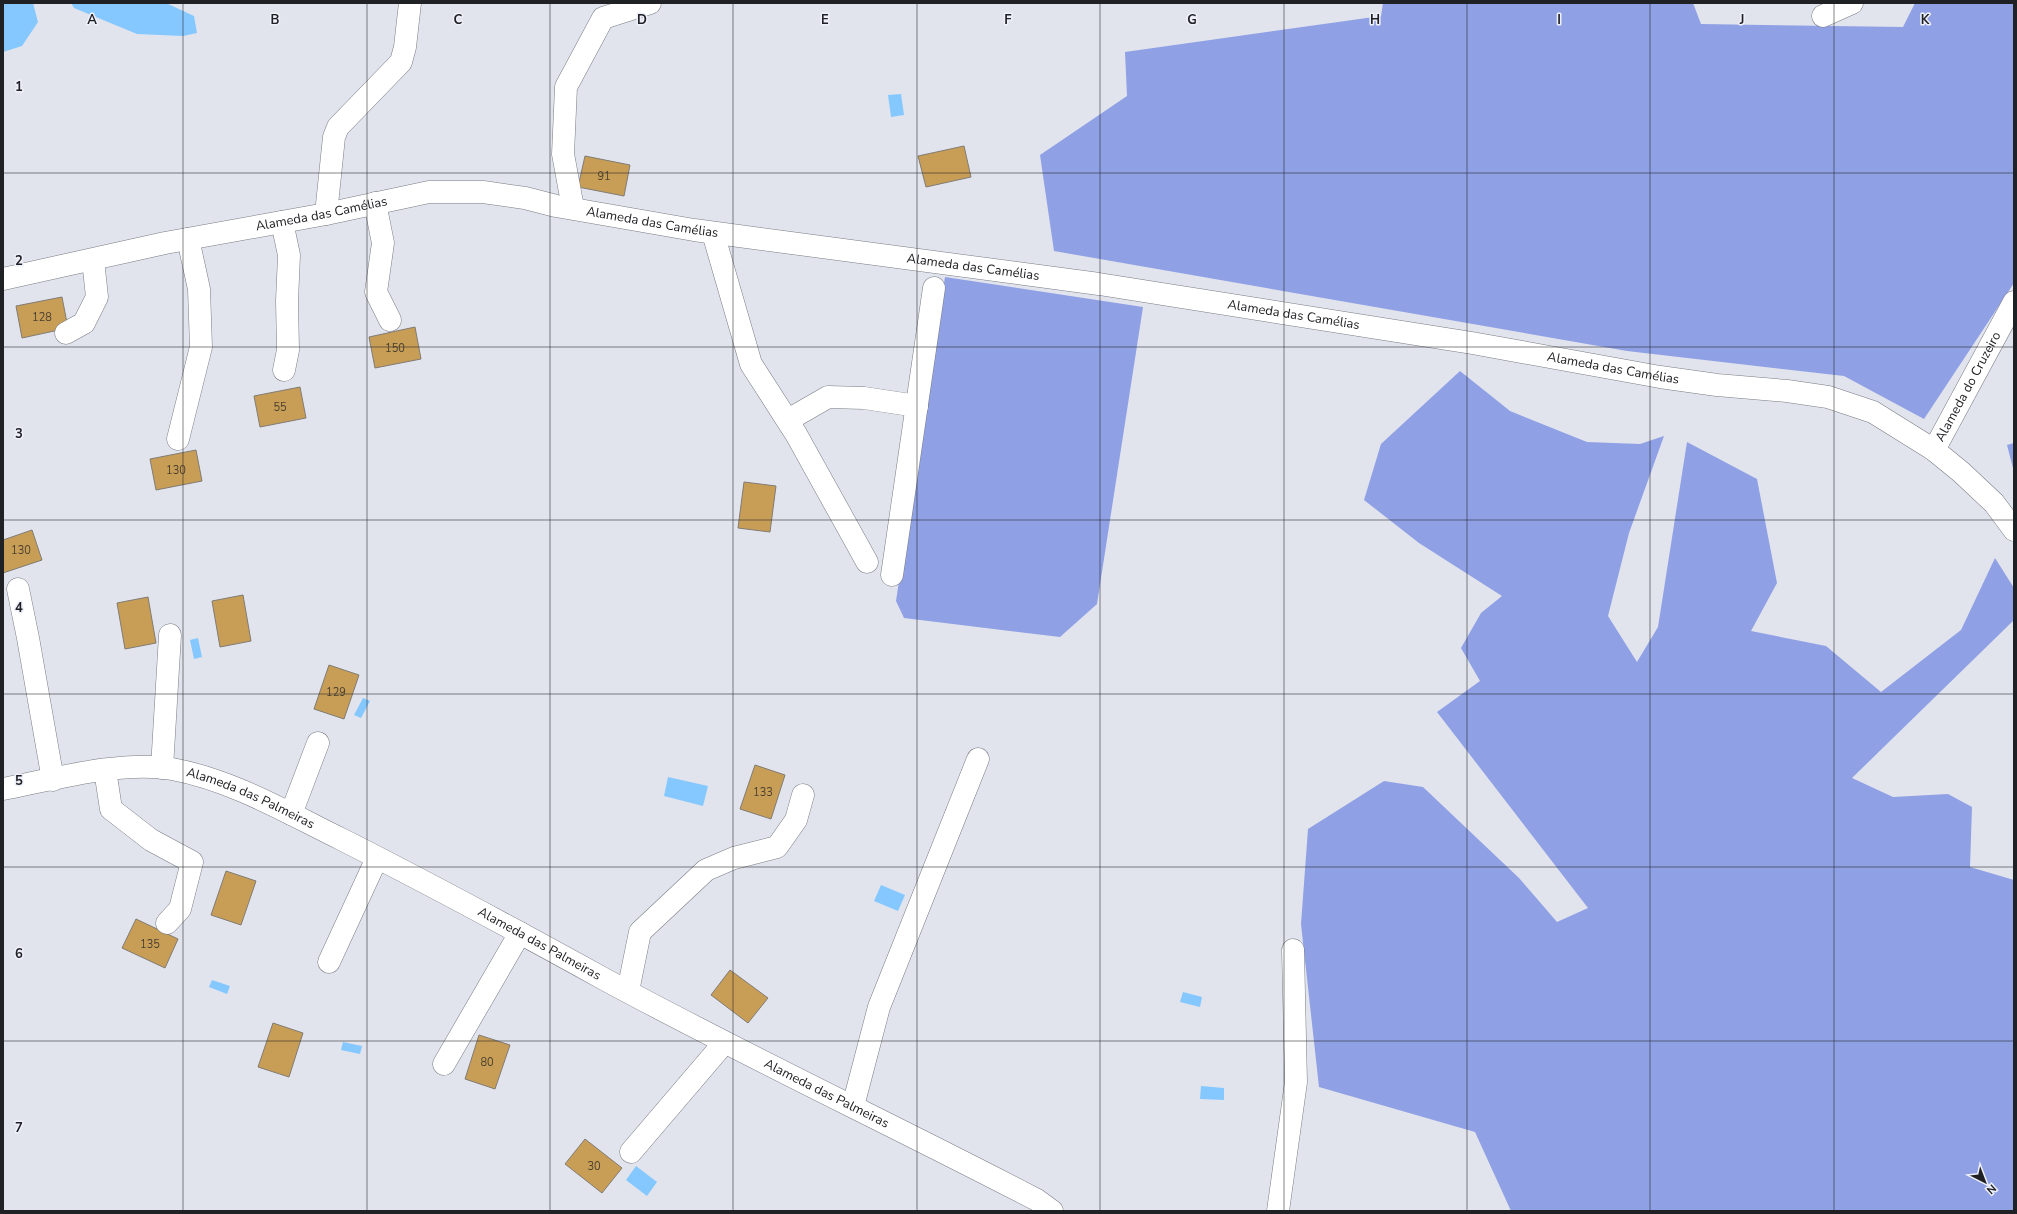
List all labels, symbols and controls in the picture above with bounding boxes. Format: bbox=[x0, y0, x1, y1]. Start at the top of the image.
text: A bbox=[87, 11, 97, 29]
text: B bbox=[271, 11, 280, 29]
text: C bbox=[454, 11, 463, 29]
text: D bbox=[637, 11, 647, 29]
text: E bbox=[821, 11, 829, 29]
text: F bbox=[1004, 11, 1012, 29]
text: G bbox=[1187, 11, 1197, 29]
text: H bbox=[1370, 11, 1380, 29]
text: I bbox=[1557, 11, 1561, 29]
text: J bbox=[1739, 11, 1744, 29]
text: K bbox=[1921, 11, 1930, 29]
text: 1 bbox=[15, 78, 23, 96]
house number: 91 bbox=[597, 169, 611, 184]
street label: Alameda das Camélias bbox=[254, 192, 389, 236]
street label: Alameda das Camélias bbox=[585, 202, 719, 242]
street label: Alameda das Camélias bbox=[906, 249, 1041, 285]
text: 2 bbox=[15, 252, 23, 270]
street label: Alameda das Camélias bbox=[1226, 295, 1361, 334]
house number: 128 bbox=[32, 310, 52, 325]
street label: Alameda do Cruzeiro bbox=[1931, 328, 2005, 445]
house number: 150 bbox=[385, 341, 405, 356]
street label: Alameda das Camélias bbox=[1546, 348, 1680, 389]
house number: 55 bbox=[273, 400, 287, 415]
text: 3 bbox=[15, 425, 23, 443]
house number: 130 bbox=[166, 463, 186, 478]
house number: 130 bbox=[11, 543, 31, 558]
text: 4 bbox=[15, 599, 23, 617]
house number: 129 bbox=[326, 685, 346, 700]
street label: Alameda das Palmeiras bbox=[184, 763, 318, 833]
text: 5 bbox=[15, 772, 23, 790]
house number: 133 bbox=[753, 785, 773, 800]
street label: Alameda das Palmeiras bbox=[475, 903, 604, 985]
house number: 135 bbox=[140, 937, 160, 952]
text: 6 bbox=[15, 945, 23, 963]
house number: 80 bbox=[480, 1055, 494, 1070]
street label: Alameda das Palmeiras bbox=[761, 1055, 892, 1132]
text: 7 bbox=[15, 1119, 23, 1137]
house number: 30 bbox=[587, 1159, 601, 1174]
north arrow bbox=[1965, 1162, 2005, 1202]
text: N bbox=[1983, 1181, 1999, 1197]

